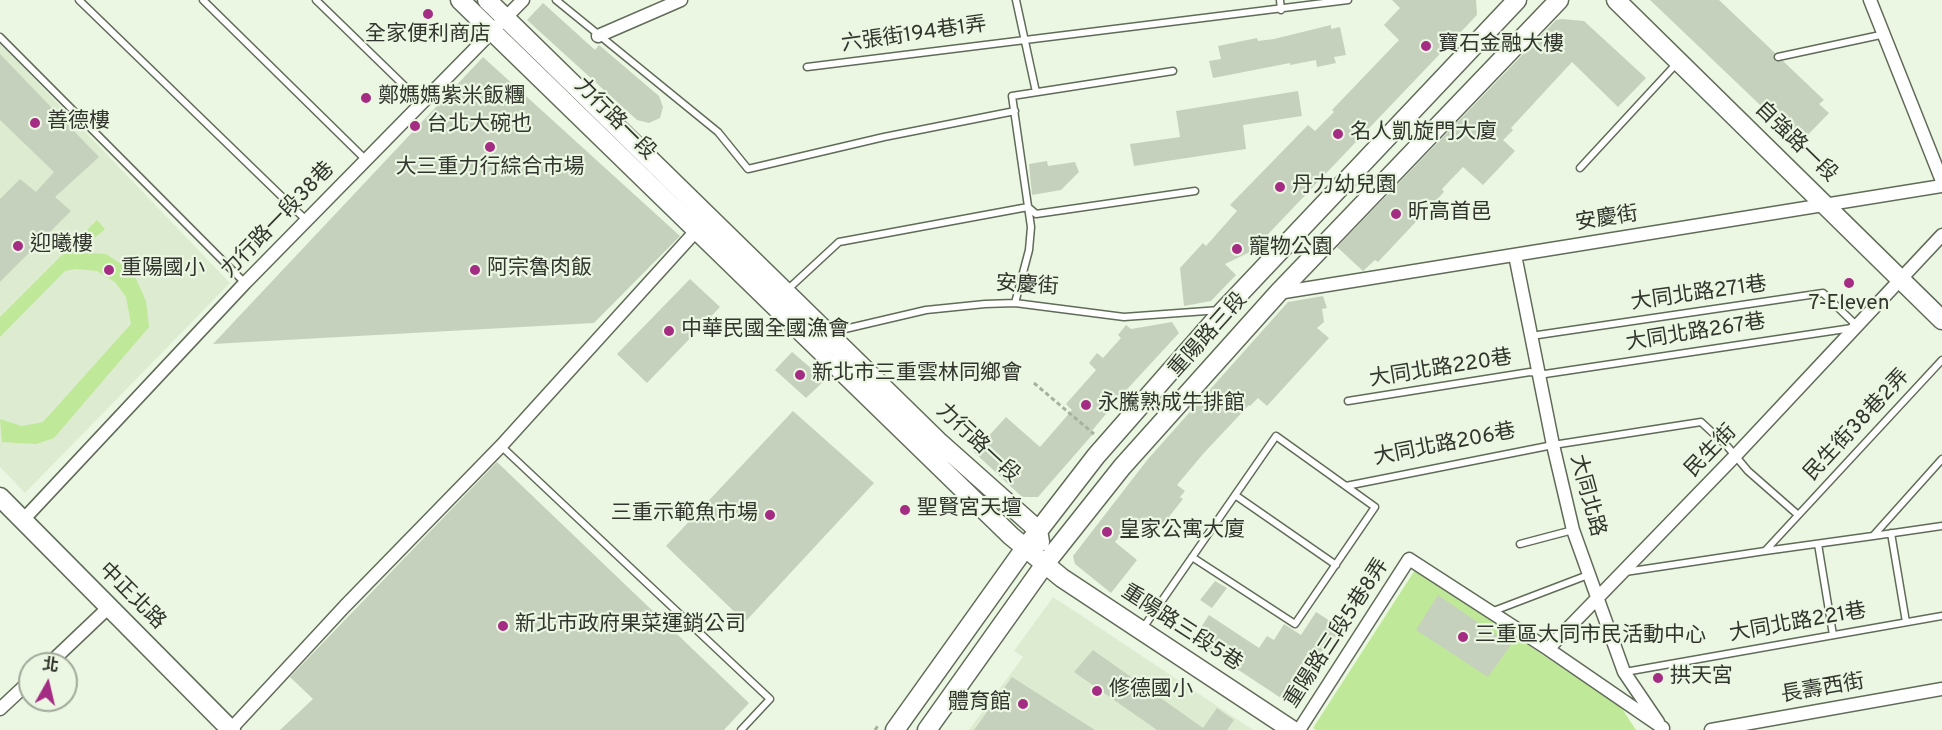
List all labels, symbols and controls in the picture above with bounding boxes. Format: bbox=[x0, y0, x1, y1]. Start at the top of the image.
marker: 全家便利商店 bbox=[421, 7, 435, 21]
street label: 六張街194巷1弄 bbox=[840, 13, 988, 59]
place label: 全家便利商店 bbox=[365, 23, 491, 49]
place label: 寶石金融大樓 bbox=[1438, 33, 1564, 59]
marker: 寶石金融大樓 bbox=[1419, 39, 1433, 53]
street label: 力行路一段 bbox=[568, 74, 660, 166]
place label: 鄭媽媽紫米飯糰 bbox=[378, 85, 525, 111]
marker: 鄭媽媽紫米飯糰 bbox=[359, 91, 373, 105]
street label: 自強路一段 bbox=[1748, 97, 1842, 189]
place label: 善德樓 bbox=[47, 110, 110, 136]
place label: 台北大碗也 bbox=[427, 113, 532, 139]
marker: 善德樓 bbox=[28, 116, 42, 130]
marker: 台北大碗也 bbox=[408, 119, 422, 133]
place label: 名人凱旋門大廈 bbox=[1350, 121, 1497, 147]
marker: 名人凱旋門大廈 bbox=[1331, 127, 1345, 141]
marker: 大三重力行綜合市場 bbox=[483, 140, 497, 154]
place label: 大三重力行綜合市場 bbox=[396, 156, 584, 182]
street label: 力行路一段38巷 bbox=[217, 158, 341, 284]
place label: 丹力幼兒園 bbox=[1292, 174, 1397, 200]
marker: 丹力幼兒園 bbox=[1273, 180, 1287, 194]
place label: 昕高首邑 bbox=[1408, 201, 1492, 227]
street label: 安慶街 bbox=[1574, 203, 1640, 237]
marker: 昕高首邑 bbox=[1389, 207, 1403, 221]
place label: 迎曦樓 bbox=[30, 233, 93, 259]
place label: 寵物公園 bbox=[1249, 236, 1333, 262]
marker: 迎曦樓 bbox=[11, 239, 25, 253]
marker: 寵物公園 bbox=[1230, 242, 1244, 256]
place label: 重陽國小 bbox=[121, 257, 205, 283]
place label: 阿宗魯肉飯 bbox=[487, 257, 592, 283]
marker: 重陽國小 bbox=[102, 263, 116, 277]
marker: 阿宗魯肉飯 bbox=[468, 263, 482, 277]
street label: 安慶街 bbox=[995, 272, 1059, 302]
street label: 大同北路271巷 bbox=[1630, 273, 1768, 317]
marker: 7-Eleven bbox=[1842, 276, 1856, 290]
street label: 重陽路三段 bbox=[1165, 289, 1253, 383]
place label: 7-Eleven bbox=[1809, 292, 1889, 318]
street label: 大同北路267巷 bbox=[1624, 311, 1768, 357]
place label: 中華民國全國漁會 bbox=[681, 318, 849, 344]
marker: 中華民國全國漁會 bbox=[662, 324, 676, 338]
street label: 大同北路220巷 bbox=[1368, 346, 1514, 394]
place label: 新北市三重雲林同鄉會 bbox=[812, 362, 1022, 388]
street label: 民生街38巷2弄 bbox=[1800, 365, 1916, 487]
marker: 新北市三重雲林同鄉會 bbox=[793, 368, 807, 382]
place label: 永騰熟成牛排館 bbox=[1098, 392, 1245, 418]
marker: 永騰熟成牛排館 bbox=[1079, 398, 1093, 412]
street label: 力行路一段 bbox=[930, 399, 1024, 489]
street label: 大同北路206巷 bbox=[1372, 420, 1518, 472]
street label: 民生街 bbox=[1681, 421, 1743, 483]
street label: 大同北路 bbox=[1563, 452, 1609, 540]
place label: 聖賢宮天壇 bbox=[917, 497, 1022, 523]
place label: 三重示範魚市場 bbox=[611, 502, 758, 528]
marker: 聖賢宮天壇 bbox=[898, 503, 912, 517]
marker: 三重示範魚市場 bbox=[763, 508, 777, 522]
place label: 皇家公寓大廈 bbox=[1119, 519, 1245, 545]
marker: 皇家公寓大廈 bbox=[1100, 525, 1114, 539]
street label: 重陽路三段5巷8弄 bbox=[1280, 555, 1396, 713]
street label: 中正北路 bbox=[92, 558, 170, 636]
street label: 重陽路三段5巷 bbox=[1116, 581, 1246, 677]
street label: 大同北路221巷 bbox=[1728, 600, 1868, 648]
place label: 新北市政府果菜運銷公司 bbox=[515, 613, 746, 639]
marker: 新北市政府果菜運銷公司 bbox=[496, 619, 510, 633]
place label: 三重區大同市民活動中心 bbox=[1475, 624, 1706, 650]
marker: 三重區大同市民活動中心 bbox=[1456, 630, 1470, 644]
north arrow bbox=[18, 652, 78, 712]
text: 北 bbox=[41, 655, 60, 677]
place label: 拱天宮 bbox=[1670, 665, 1733, 691]
street label: 長壽西街 bbox=[1779, 670, 1867, 710]
marker: 拱天宮 bbox=[1651, 671, 1665, 685]
place label: 修德國小 bbox=[1109, 678, 1193, 704]
marker: 修德國小 bbox=[1090, 684, 1104, 698]
place label: 體育館 bbox=[948, 691, 1011, 717]
marker: 體育館 bbox=[1016, 697, 1030, 711]

